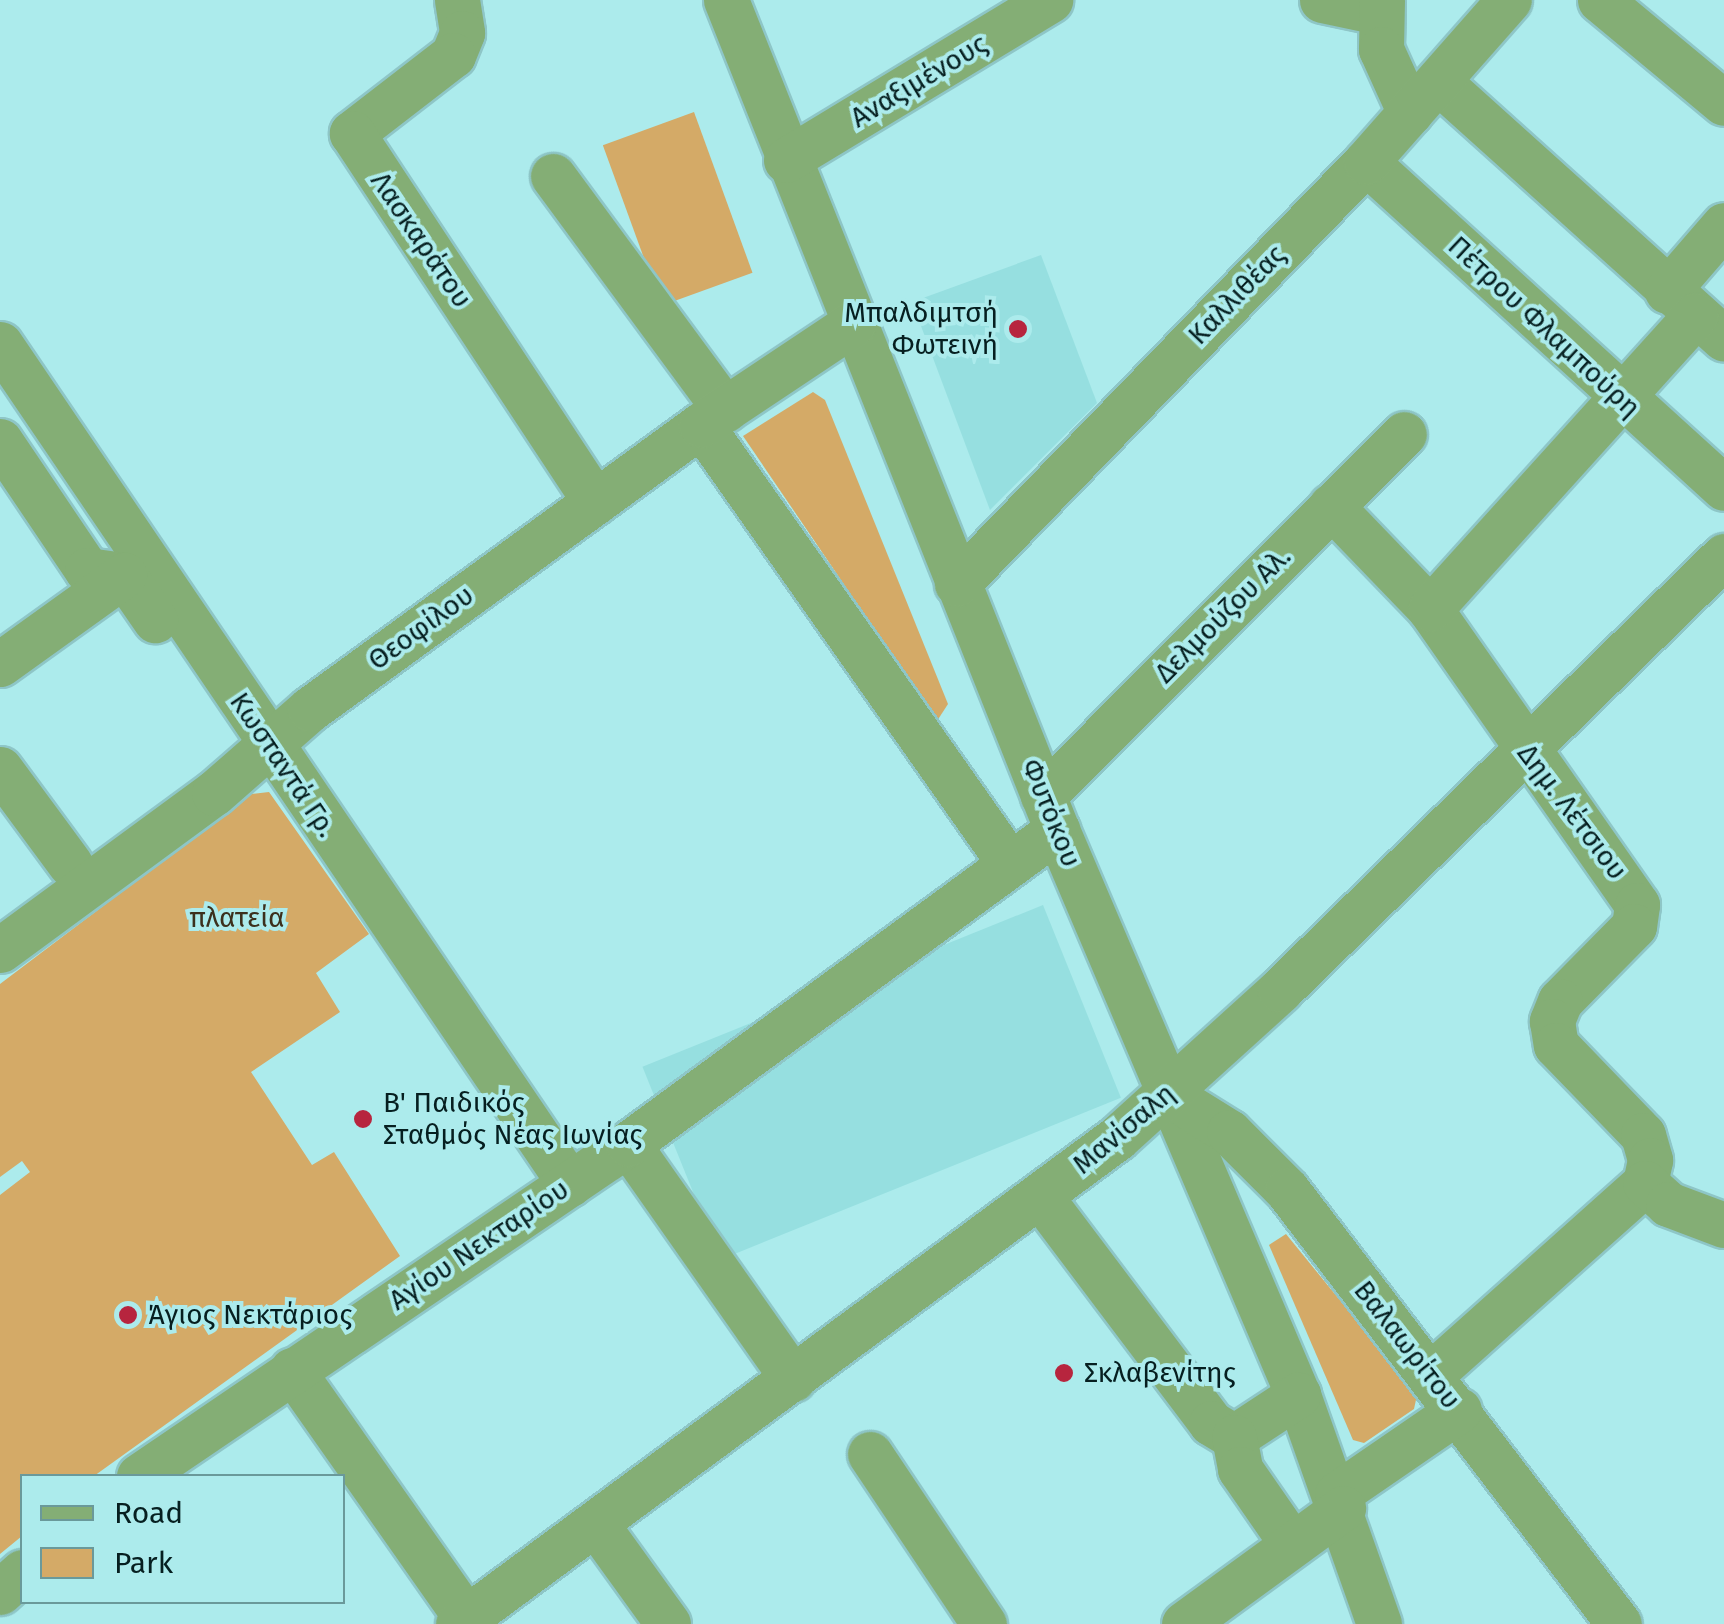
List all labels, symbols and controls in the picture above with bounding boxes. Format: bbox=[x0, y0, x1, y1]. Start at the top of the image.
street label: Αναξιμένους bbox=[844, 27, 994, 135]
street label: Λασκαράτου bbox=[363, 166, 479, 314]
street label: Πέτρου Φλαμπούρη bbox=[1441, 229, 1647, 425]
street label: Καλλιθέας bbox=[1181, 238, 1293, 352]
place label: Μπαλδιμτσή Φωτεινή bbox=[844, 296, 998, 362]
marker: Μπαλδιμτσή Φωτεινή bbox=[1007, 318, 1029, 340]
street label: Δελμούζου Αλ. bbox=[1148, 540, 1298, 690]
street label: Θεοφίλου bbox=[362, 579, 480, 677]
street label: Κωσταντά Γρ. bbox=[222, 686, 344, 844]
street label: Δημ. Λέτσιου bbox=[1510, 738, 1634, 886]
street label: Φυτόκου bbox=[1014, 754, 1088, 872]
park label: πλατεία bbox=[189, 901, 285, 935]
street label: Μανίσαλη bbox=[1066, 1077, 1182, 1181]
place label: Β' Παιδικός Σταθμός Νέας Ιωνίας bbox=[383, 1086, 642, 1152]
marker: Β' Παιδικός Σταθμός Νέας Ιωνίας bbox=[352, 1108, 374, 1130]
street label: Αγίου Νεκταρίου bbox=[383, 1173, 575, 1317]
street label: Βαλαωρίτου bbox=[1347, 1274, 1467, 1416]
place label: Άγιος Νεκτάριος bbox=[148, 1298, 352, 1332]
marker: Άγιος Νεκτάριος bbox=[117, 1304, 139, 1326]
place label: Σκλαβενίτης bbox=[1084, 1356, 1236, 1390]
marker: Σκλαβενίτης bbox=[1053, 1362, 1075, 1384]
legend bbox=[20, 1474, 345, 1604]
text: Road bbox=[114, 1495, 183, 1531]
text: Park bbox=[114, 1545, 173, 1581]

